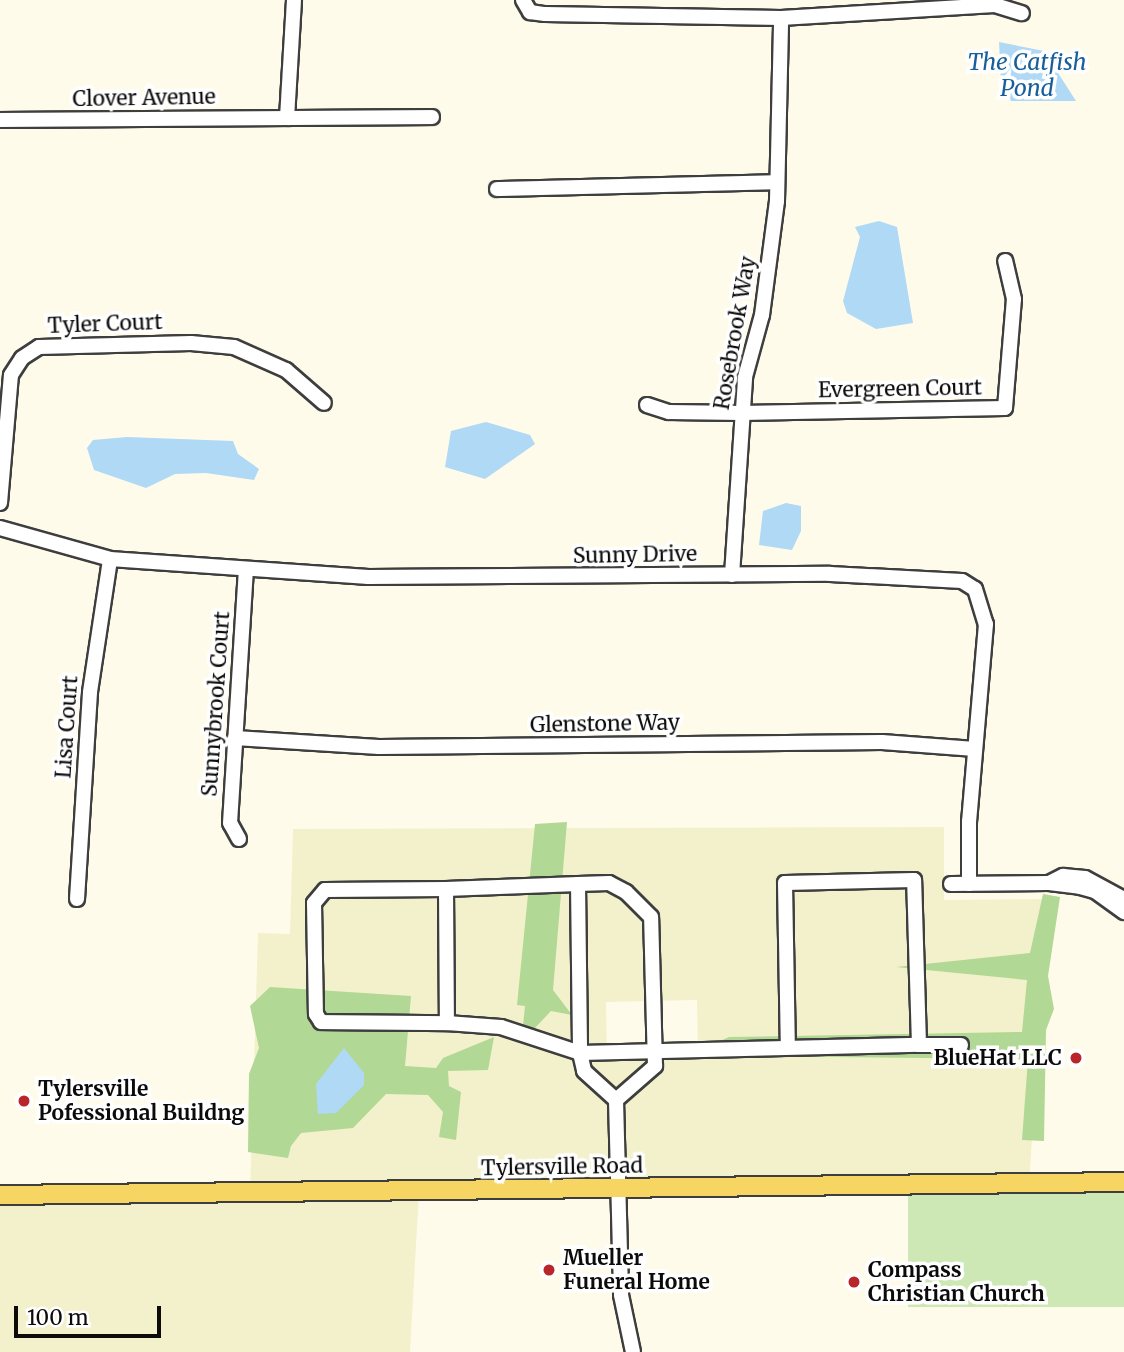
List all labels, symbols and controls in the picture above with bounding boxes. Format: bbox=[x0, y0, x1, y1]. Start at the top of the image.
water label: The Catfish Pond bbox=[967, 48, 1087, 102]
street label: Clover Avenue bbox=[72, 84, 216, 112]
street label: Rosebrook Way bbox=[709, 254, 761, 412]
street label: Tyler Court bbox=[47, 309, 163, 339]
street label: Evergreen Court bbox=[818, 375, 982, 403]
street label: Sunny Drive bbox=[573, 541, 697, 569]
street label: Sunnybrook Court bbox=[197, 611, 235, 797]
street label: Lisa Court bbox=[51, 675, 83, 779]
street label: Glenstone Way bbox=[530, 710, 680, 738]
place label: BlueHat LLC bbox=[934, 1045, 1062, 1071]
marker: BlueHat LLC bbox=[1068, 1050, 1084, 1066]
place label: Tylersville Pofessional Buildng bbox=[38, 1076, 244, 1126]
marker: Tylersville Pofessional Buildng bbox=[16, 1093, 32, 1109]
street label: Tylersville Road bbox=[481, 1153, 643, 1181]
place label: Mueller Funeral Home bbox=[563, 1245, 710, 1295]
place label: Compass Christian Church bbox=[868, 1257, 1045, 1307]
marker: Mueller Funeral Home bbox=[541, 1262, 557, 1278]
marker: Compass Christian Church bbox=[846, 1274, 862, 1290]
scale bar bbox=[18, 1292, 164, 1336]
text: 100 m bbox=[27, 1304, 89, 1331]

